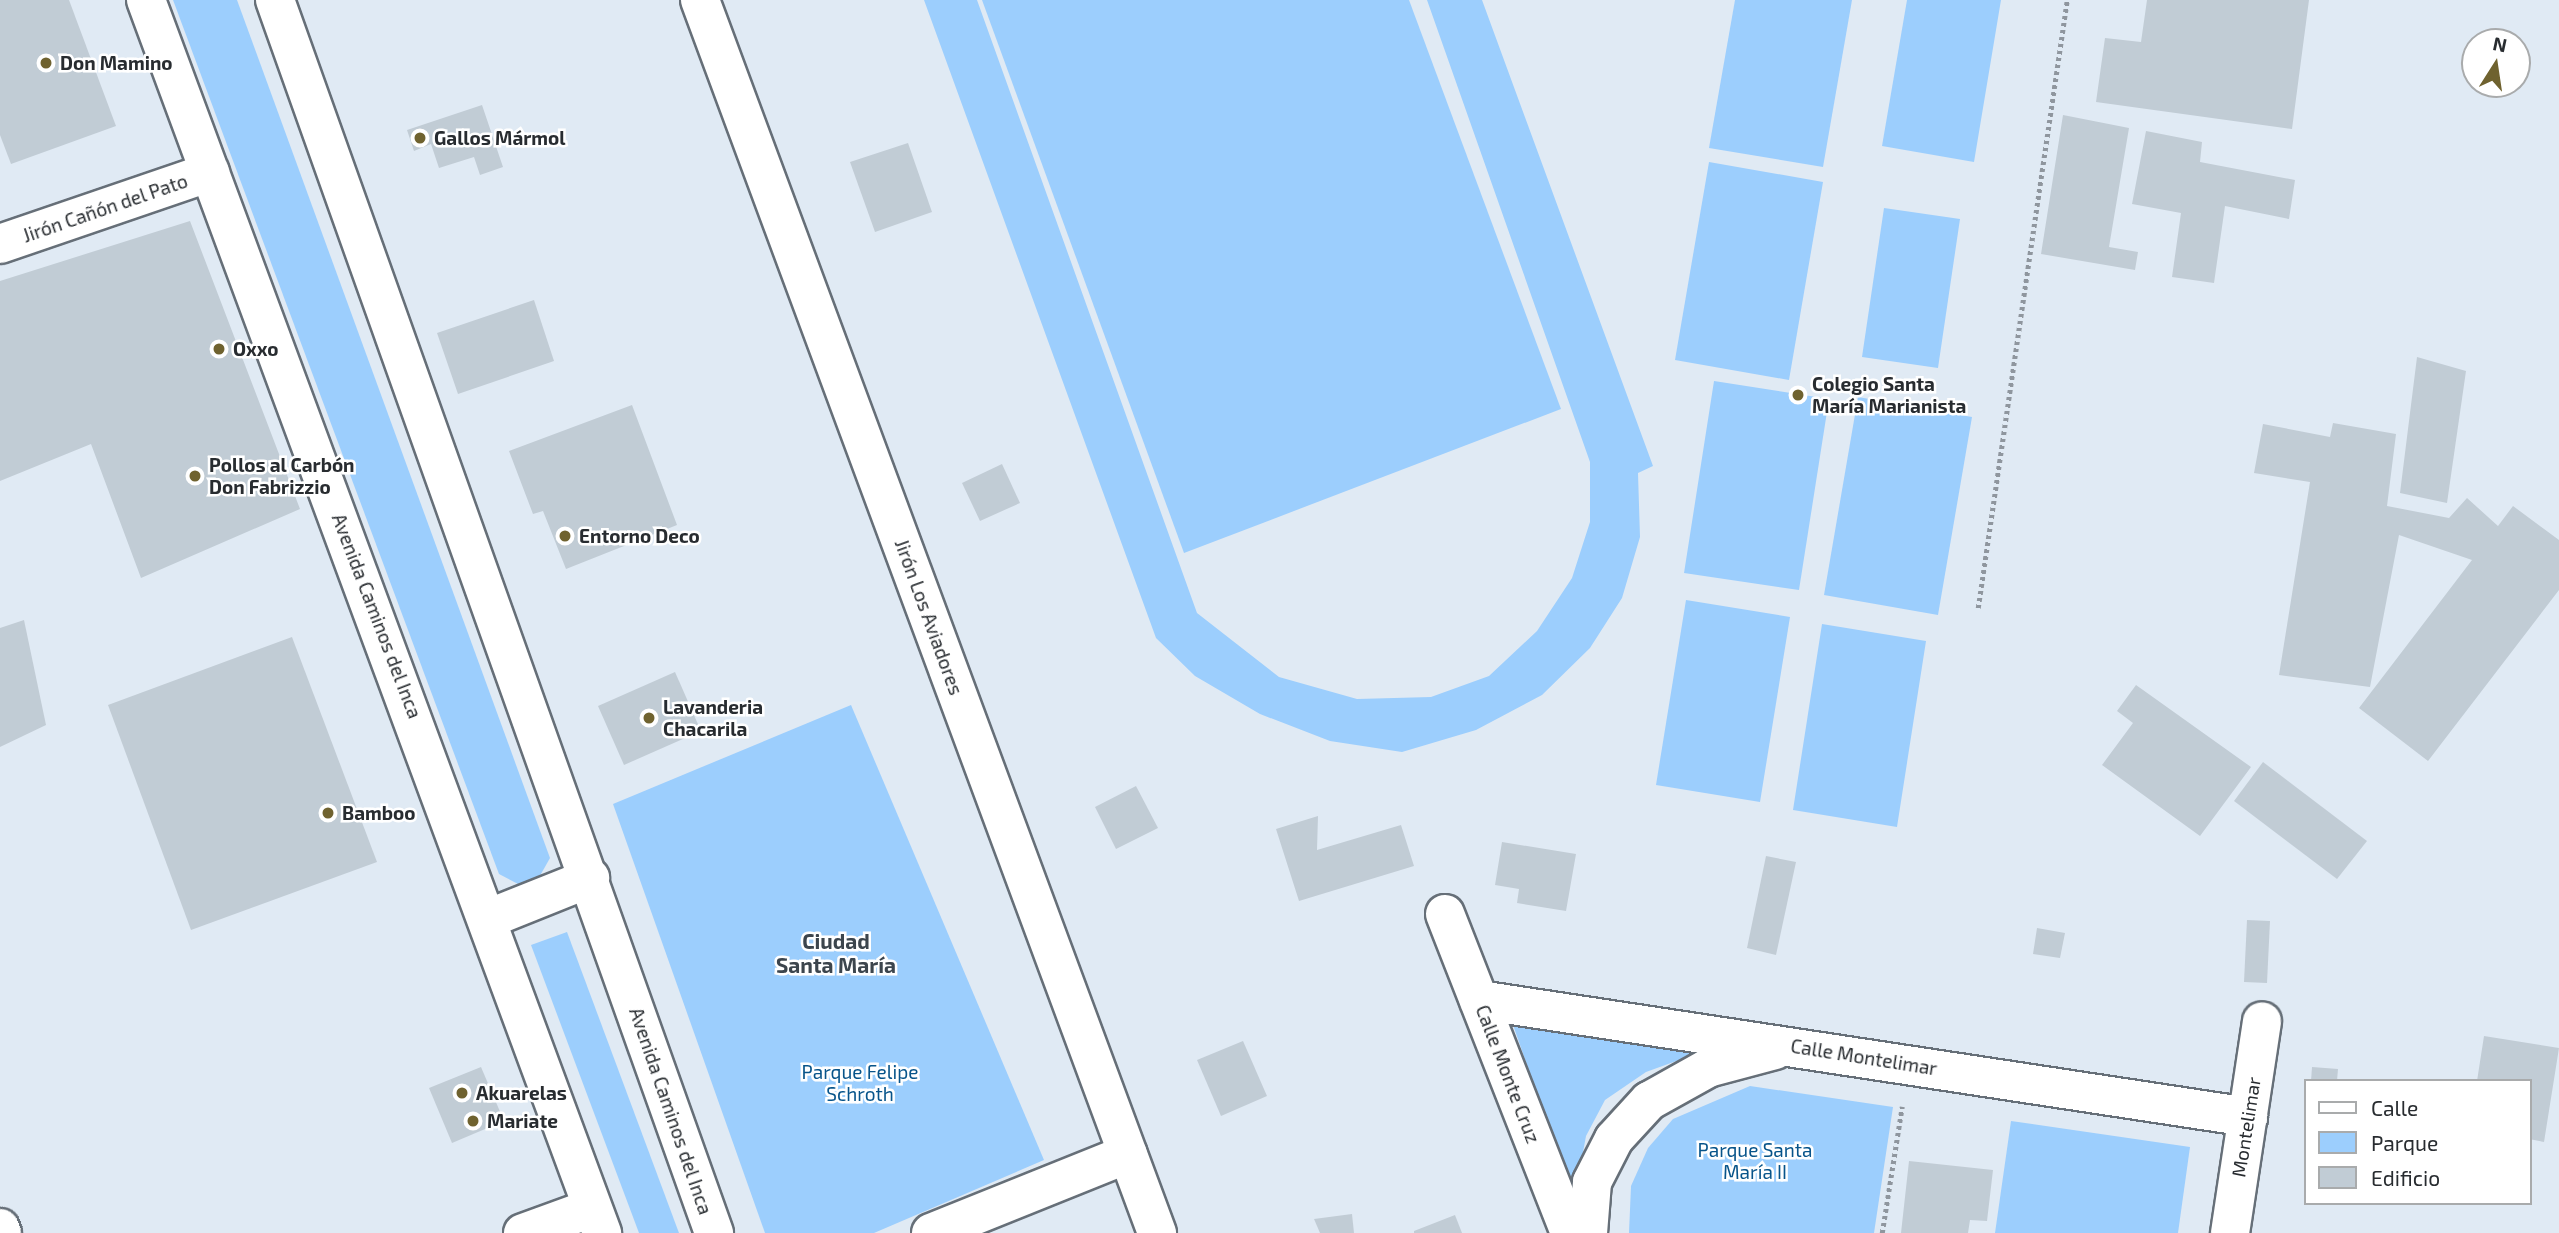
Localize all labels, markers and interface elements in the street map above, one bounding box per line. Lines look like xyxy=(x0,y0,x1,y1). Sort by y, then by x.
north arrow xyxy=(2461,28,2531,98)
text: N xyxy=(2491,31,2509,57)
place label: Don Mamino xyxy=(60,52,173,74)
marker: Don Mamino xyxy=(38,55,54,71)
place label: Gallos Mármol xyxy=(434,127,566,149)
marker: Gallos Mármol xyxy=(412,130,428,146)
street label: Jirón Cañón del Pato xyxy=(19,169,191,247)
place label: Oxxo xyxy=(233,338,279,360)
marker: Oxxo xyxy=(211,341,227,357)
place label: Colegio Santa María Marianista xyxy=(1812,373,1966,417)
marker: Colegio Santa María Marianista xyxy=(1790,387,1806,403)
place label: Pollos al Carbón Don Fabrizzio xyxy=(209,454,355,498)
marker: Pollos al Carbón Don Fabrizzio xyxy=(187,468,203,484)
street label: Avenida Caminos del Inca xyxy=(327,510,427,722)
place label: Entorno Deco xyxy=(579,525,700,547)
marker: Entorno Deco xyxy=(557,528,573,544)
street label: Jirón Los Aviadores xyxy=(890,536,968,698)
place label: Lavanderia Chacarila xyxy=(663,696,763,740)
marker: Lavanderia Chacarila xyxy=(641,710,657,726)
place label: Bamboo xyxy=(342,802,415,824)
marker: Bamboo xyxy=(320,805,336,821)
district label: Ciudad Santa María xyxy=(776,928,896,978)
street label: Calle Monte Cruz xyxy=(1471,1002,1545,1146)
street label: Avenida Caminos del Inca xyxy=(625,1004,717,1218)
street label: Calle Montelimar xyxy=(1789,1034,1939,1080)
park label: Parque Felipe Schroth xyxy=(802,1061,918,1105)
street label: Montelimar xyxy=(2227,1075,2265,1179)
legend xyxy=(2304,1079,2531,1205)
place label: Akuarelas xyxy=(476,1082,567,1104)
marker: Akuarelas xyxy=(454,1085,470,1101)
text: Calle xyxy=(2371,1095,2418,1120)
place label: Mariate xyxy=(487,1110,558,1132)
marker: Mariate xyxy=(465,1113,481,1129)
text: Parque xyxy=(2371,1130,2438,1155)
park label: Parque Santa María II xyxy=(1698,1139,1812,1183)
text: Edificio xyxy=(2371,1165,2440,1190)

